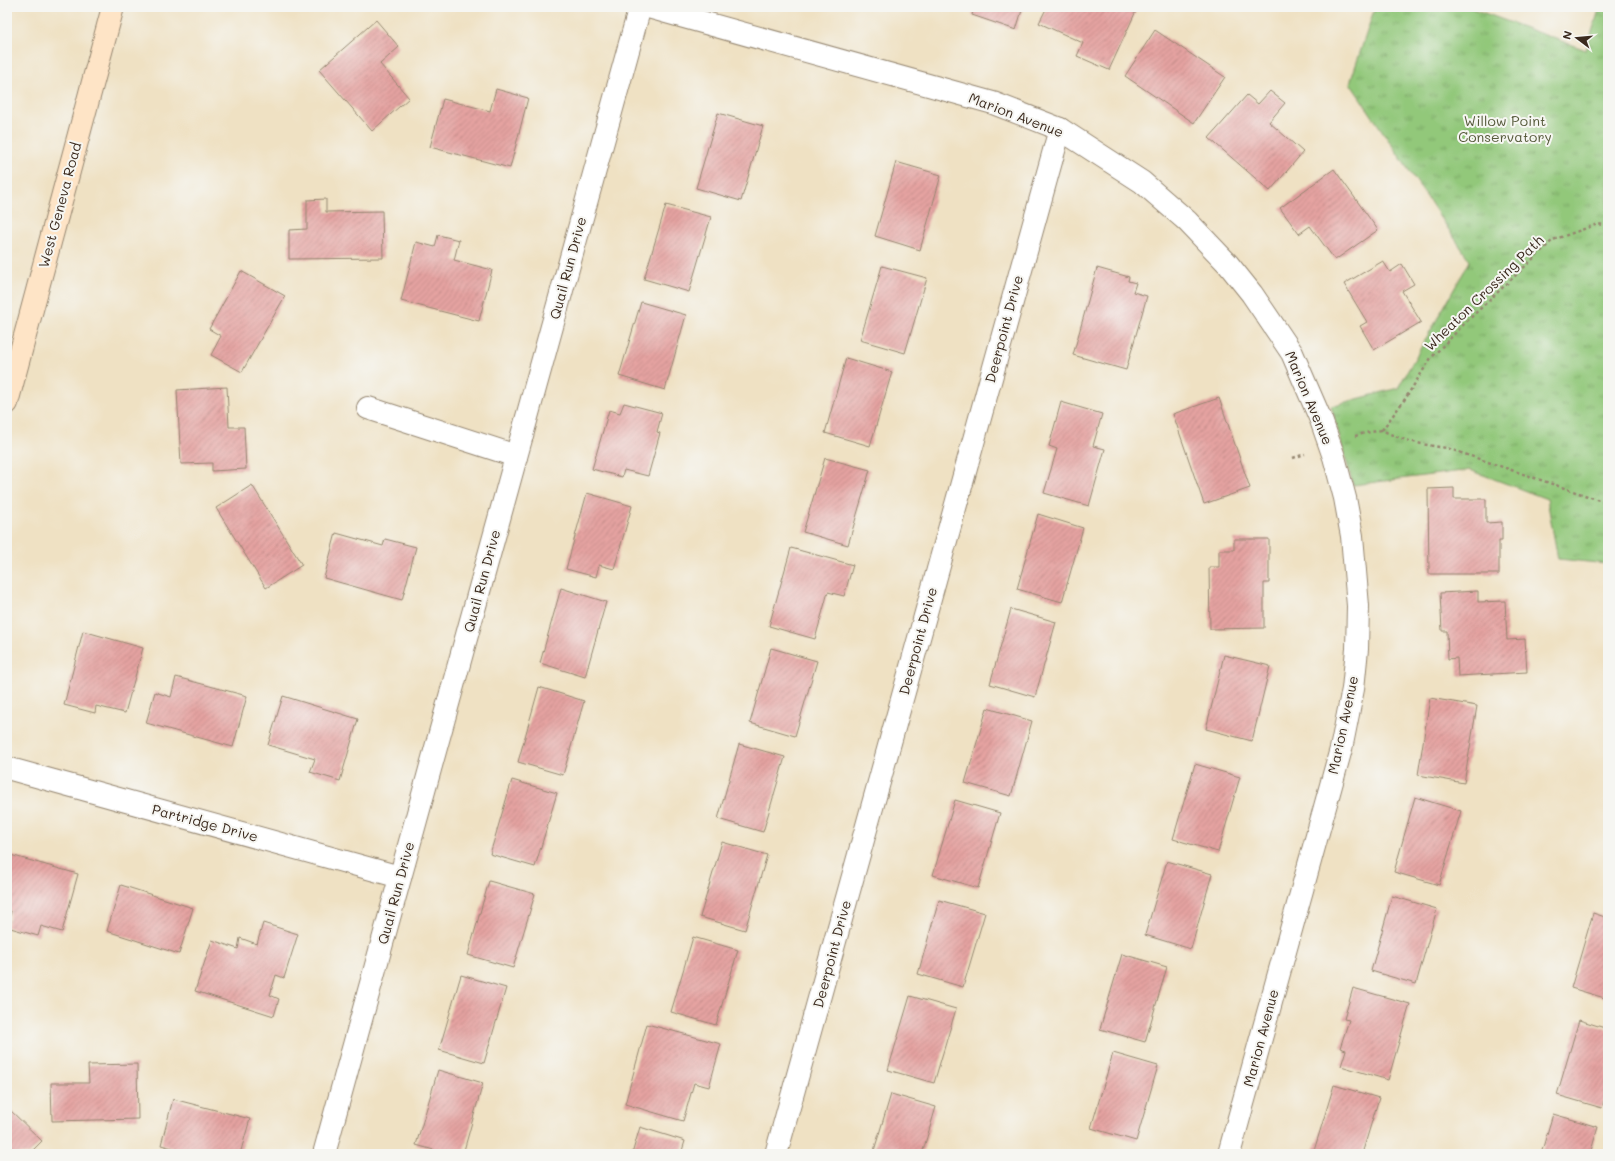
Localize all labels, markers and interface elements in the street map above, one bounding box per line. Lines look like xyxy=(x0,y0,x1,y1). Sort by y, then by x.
north arrow xyxy=(1557,18,1597,58)
text: N xyxy=(1559,29,1575,41)
street label: Marion Avenue xyxy=(966,88,1066,141)
park label: Willow Point Conservatory xyxy=(1458,111,1552,146)
street label: West Geneva Road xyxy=(34,140,85,270)
street label: Quail Run Drive xyxy=(545,214,590,321)
street label: Wheaton Crossing Path xyxy=(1420,230,1548,355)
street label: Deerpoint Drive xyxy=(980,273,1027,385)
street label: Marion Avenue xyxy=(1281,348,1338,448)
street label: Quail Run Drive xyxy=(459,527,504,634)
street label: Deerpoint Drive xyxy=(894,585,941,697)
street label: Marion Avenue xyxy=(1323,674,1362,776)
street label: Partridge Drive xyxy=(150,799,260,846)
street label: Quail Run Drive xyxy=(373,839,418,946)
street label: Deerpoint Drive xyxy=(808,898,855,1010)
street label: Marion Avenue xyxy=(1238,987,1283,1089)

